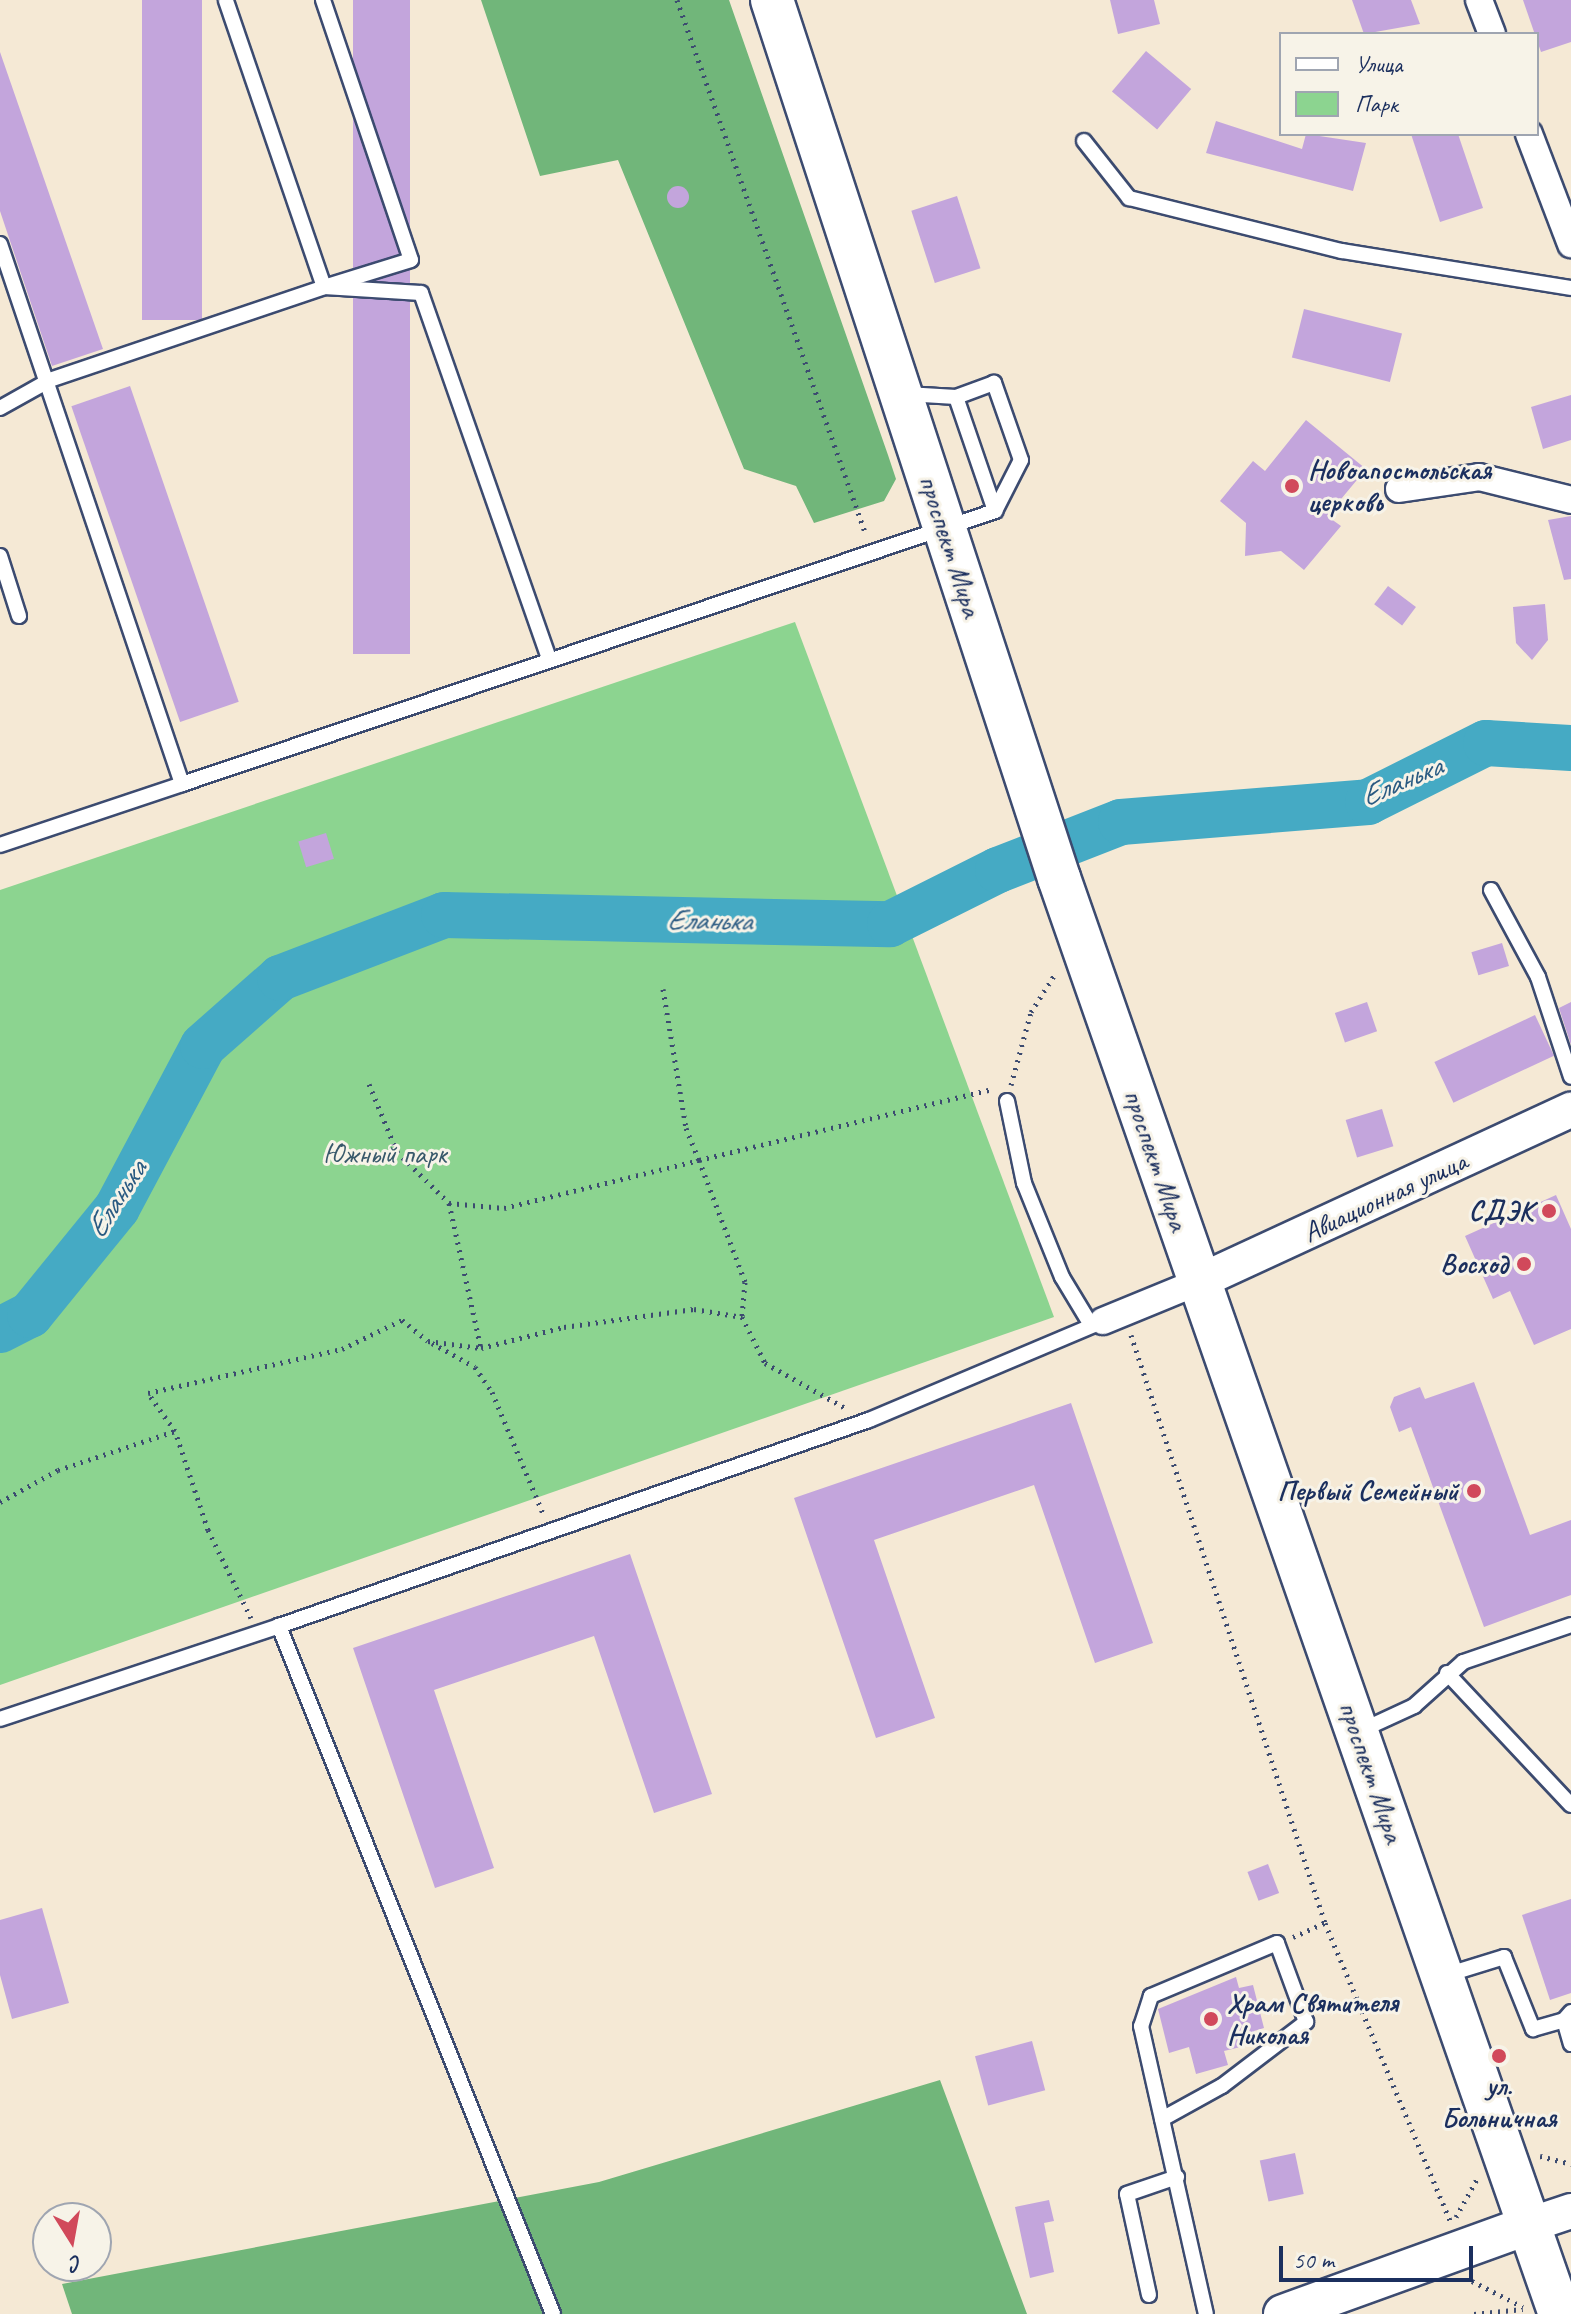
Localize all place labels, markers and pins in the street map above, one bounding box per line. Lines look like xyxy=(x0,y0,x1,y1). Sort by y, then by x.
place label: Новоапостольская церковь xyxy=(1308,453,1491,519)
marker: Новоапостольская церковь xyxy=(1283,477,1301,495)
place label: СДЭК xyxy=(1469,1194,1533,1228)
marker: СДЭК xyxy=(1540,1202,1558,1220)
place label: Восход xyxy=(1440,1247,1508,1281)
marker: Восход xyxy=(1515,1255,1533,1273)
place label: Первый Семейный xyxy=(1278,1474,1458,1508)
marker: Первый Семейный xyxy=(1465,1482,1483,1500)
place label: Храм Святителя Николая xyxy=(1227,1986,1405,2052)
marker: Храм Святителя Николая xyxy=(1202,2010,1220,2028)
marker: ул. Больничная xyxy=(1490,2047,1508,2065)
place label: ул. Больничная xyxy=(1442,2069,1556,2135)

